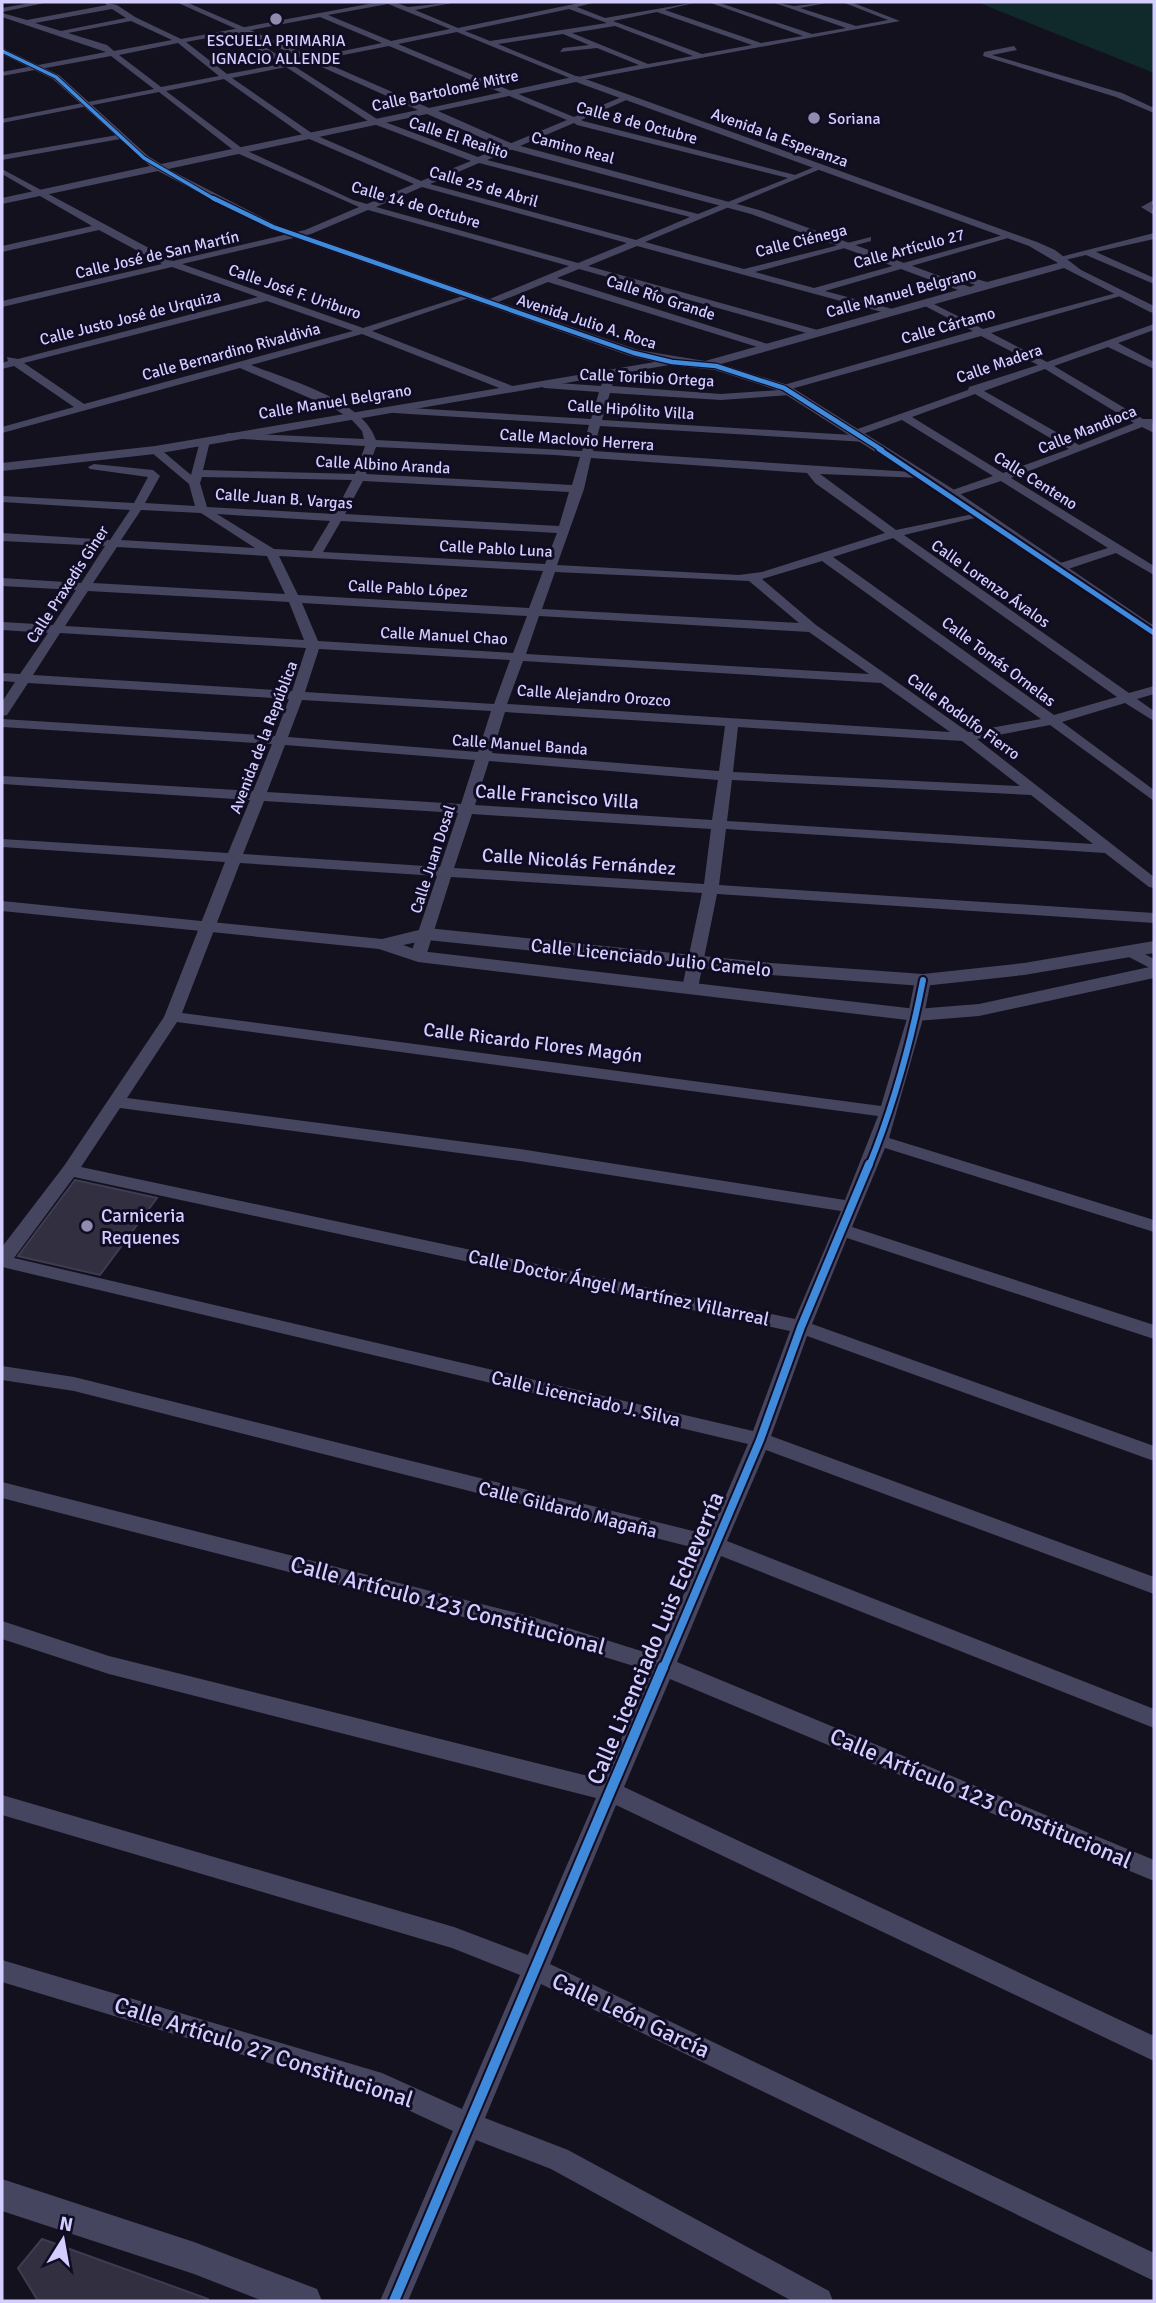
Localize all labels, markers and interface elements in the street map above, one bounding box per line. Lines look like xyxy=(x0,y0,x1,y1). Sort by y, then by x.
marker: ESCUELA PRIMARIA IGNACIO ALLENDE xyxy=(268,11,284,27)
place label: ESCUELA PRIMARIA IGNACIO ALLENDE xyxy=(207,31,346,69)
street label: Calle Bartolomé Mitre xyxy=(370,66,520,116)
street label: Calle 8 de Octubre xyxy=(574,97,700,149)
street label: Avenida la Esperanza xyxy=(708,104,851,172)
place label: Soriana xyxy=(828,109,881,129)
marker: Soriana xyxy=(806,110,822,126)
street label: Calle El Realito xyxy=(406,112,511,163)
street label: Camino Real xyxy=(529,127,617,169)
street label: Calle 25 de Abril xyxy=(427,162,541,212)
street label: Calle 14 de Octubre xyxy=(349,177,483,233)
street label: Calle Ciénega xyxy=(753,220,849,262)
street label: Calle Artículo 27 xyxy=(851,225,967,273)
street label: Calle José de San Martín xyxy=(73,226,241,284)
street label: Calle José F. Uriburo xyxy=(226,260,364,324)
street label: Calle Manuel Belgrano xyxy=(824,263,979,323)
street label: Calle Río Grande xyxy=(604,271,718,325)
street label: Calle Justo José de Urquiza xyxy=(38,286,223,350)
street label: Avenida Julio A. Roca xyxy=(514,290,659,354)
street label: Calle Cártamo xyxy=(899,303,998,349)
street label: Calle Bernardino Rivaldivia xyxy=(140,319,323,385)
street label: Calle Madera xyxy=(954,340,1045,388)
street label: Calle Toribio Ortega xyxy=(579,364,715,392)
street label: Calle Manuel Belgrano xyxy=(257,380,413,424)
street label: Calle Hipólito Villa xyxy=(567,396,695,424)
street label: Calle Mandioca xyxy=(1035,401,1140,459)
street label: Calle Maclovio Herrera xyxy=(499,425,655,455)
street label: Calle Centeno xyxy=(990,447,1081,515)
street label: Calle Albino Aranda xyxy=(315,451,451,479)
street label: Calle Juan B. Vargas xyxy=(214,484,353,514)
street label: Calle Praxedis Giner xyxy=(22,522,113,647)
street label: Calle Lorenzo Ávalos xyxy=(927,535,1054,632)
street label: Calle Pablo Luna xyxy=(439,536,553,562)
street label: Calle Pablo López xyxy=(348,576,468,602)
street label: Calle Tomás Ornelas xyxy=(937,612,1059,711)
street label: Calle Manuel Chao xyxy=(380,623,508,649)
street label: Avenida de la República xyxy=(226,658,302,816)
street label: Calle Rodolfo Fierro xyxy=(903,669,1024,765)
street label: Calle Alejandro Orozco xyxy=(516,681,672,711)
street label: Calle Manuel Banda xyxy=(451,730,588,760)
street label: Calle Francisco Villa xyxy=(474,779,640,815)
street label: Calle Juan Dosal xyxy=(406,802,460,916)
street label: Calle Nicolás Fernández xyxy=(481,843,677,881)
street label: Calle Licenciado Julio Camelo xyxy=(530,933,772,983)
street label: Calle Ricardo Flores Magón xyxy=(422,1018,644,1068)
place label: Carniceria Requenes xyxy=(101,1204,185,1250)
marker: Carniceria Requenes xyxy=(79,1218,95,1234)
street label: Calle Doctor Ángel Martínez Villarreal xyxy=(466,1244,772,1332)
street label: Calle Licenciado J. Silva xyxy=(489,1366,683,1432)
street label: Calle Gildardo Magaña xyxy=(476,1476,660,1544)
street label: Calle Licenciado Luis Echeverría xyxy=(581,1487,730,1789)
street label: Calle Artículo 123 Constitucional xyxy=(287,1549,609,1662)
street label: Calle Artículo 123 Constitucional xyxy=(825,1722,1136,1875)
street label: Calle León García xyxy=(547,1966,714,2065)
street label: Calle Artículo 27 Constitucional xyxy=(111,1990,417,2115)
north arrow xyxy=(28,2205,98,2275)
text: N xyxy=(57,2211,75,2237)

